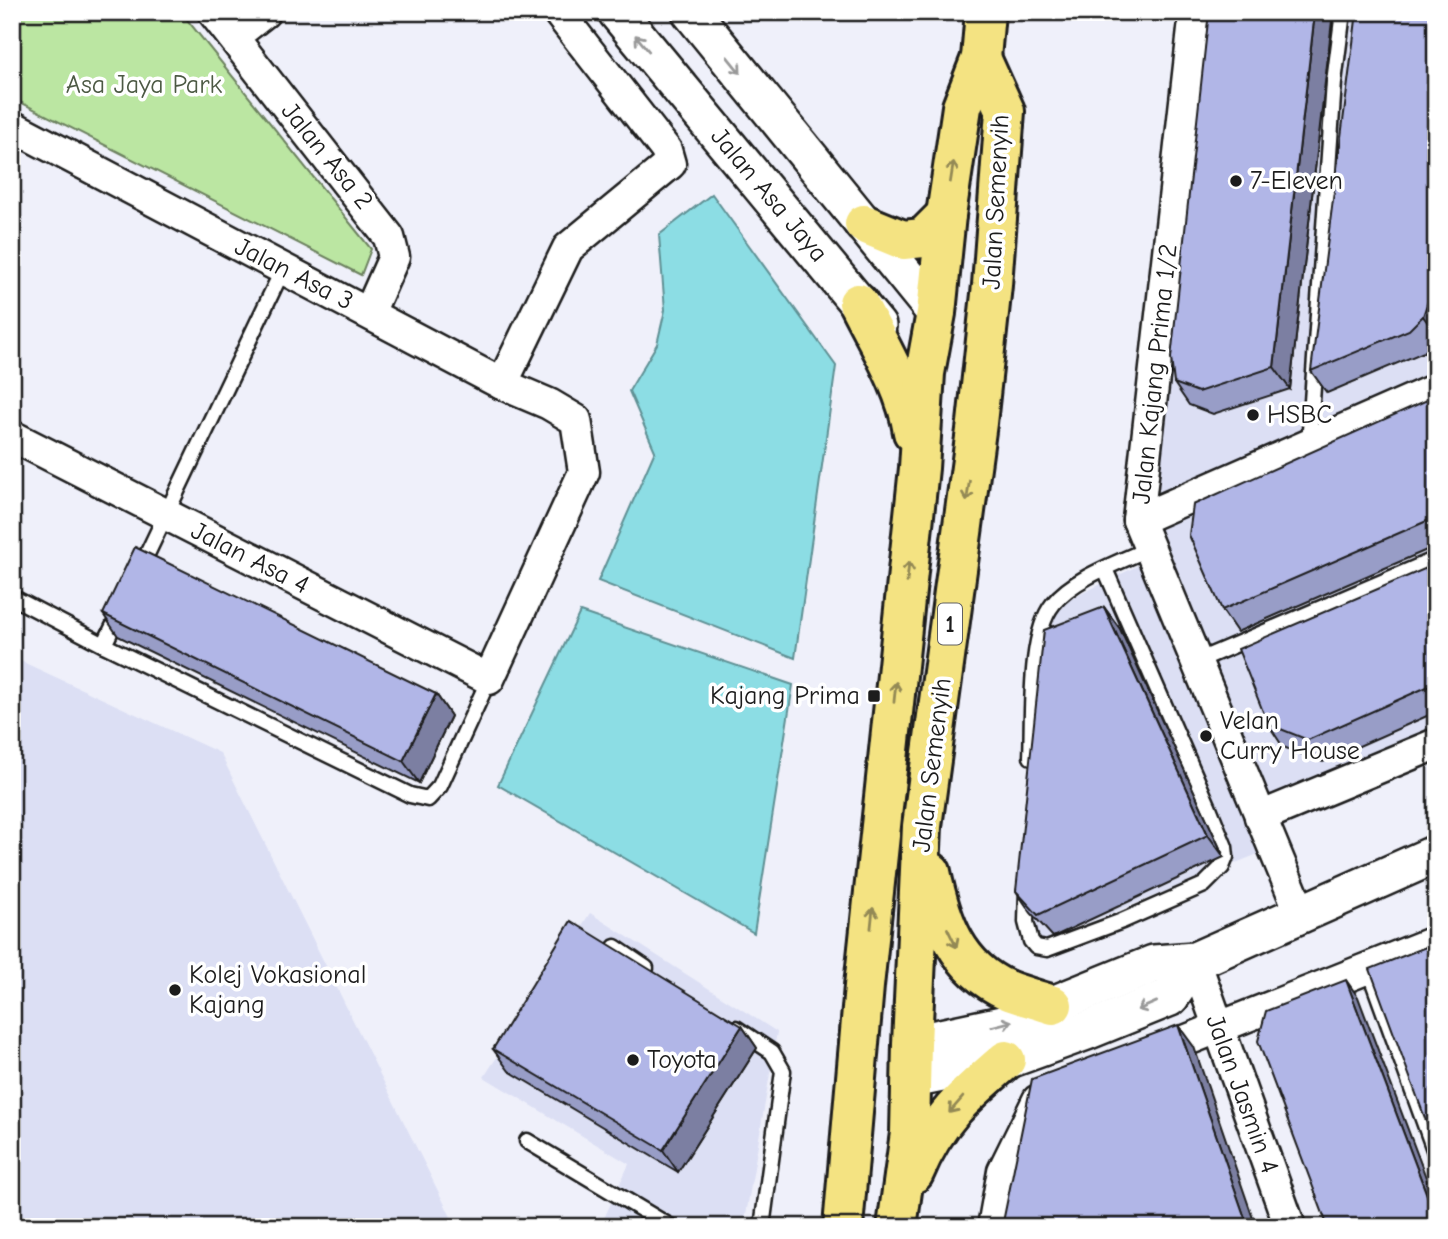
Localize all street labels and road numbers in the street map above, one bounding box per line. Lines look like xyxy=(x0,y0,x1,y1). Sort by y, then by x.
street label: Jalan Asa 2 xyxy=(275,96,379,216)
street label: Jalan Semenyih xyxy=(976,114,1016,290)
street label: Jalan Asa Jaya xyxy=(704,122,834,268)
street label: Jalan Asa 3 xyxy=(230,231,358,317)
street label: Jalan Kajang Prima 1/2 xyxy=(1126,242,1184,506)
street label: Jalan Asa 4 xyxy=(186,516,314,600)
road number: 1 xyxy=(938,604,962,644)
street label: Jalan Semenyih xyxy=(906,676,958,854)
street label: Jalan Jasmin 4 xyxy=(1199,1011,1285,1177)

